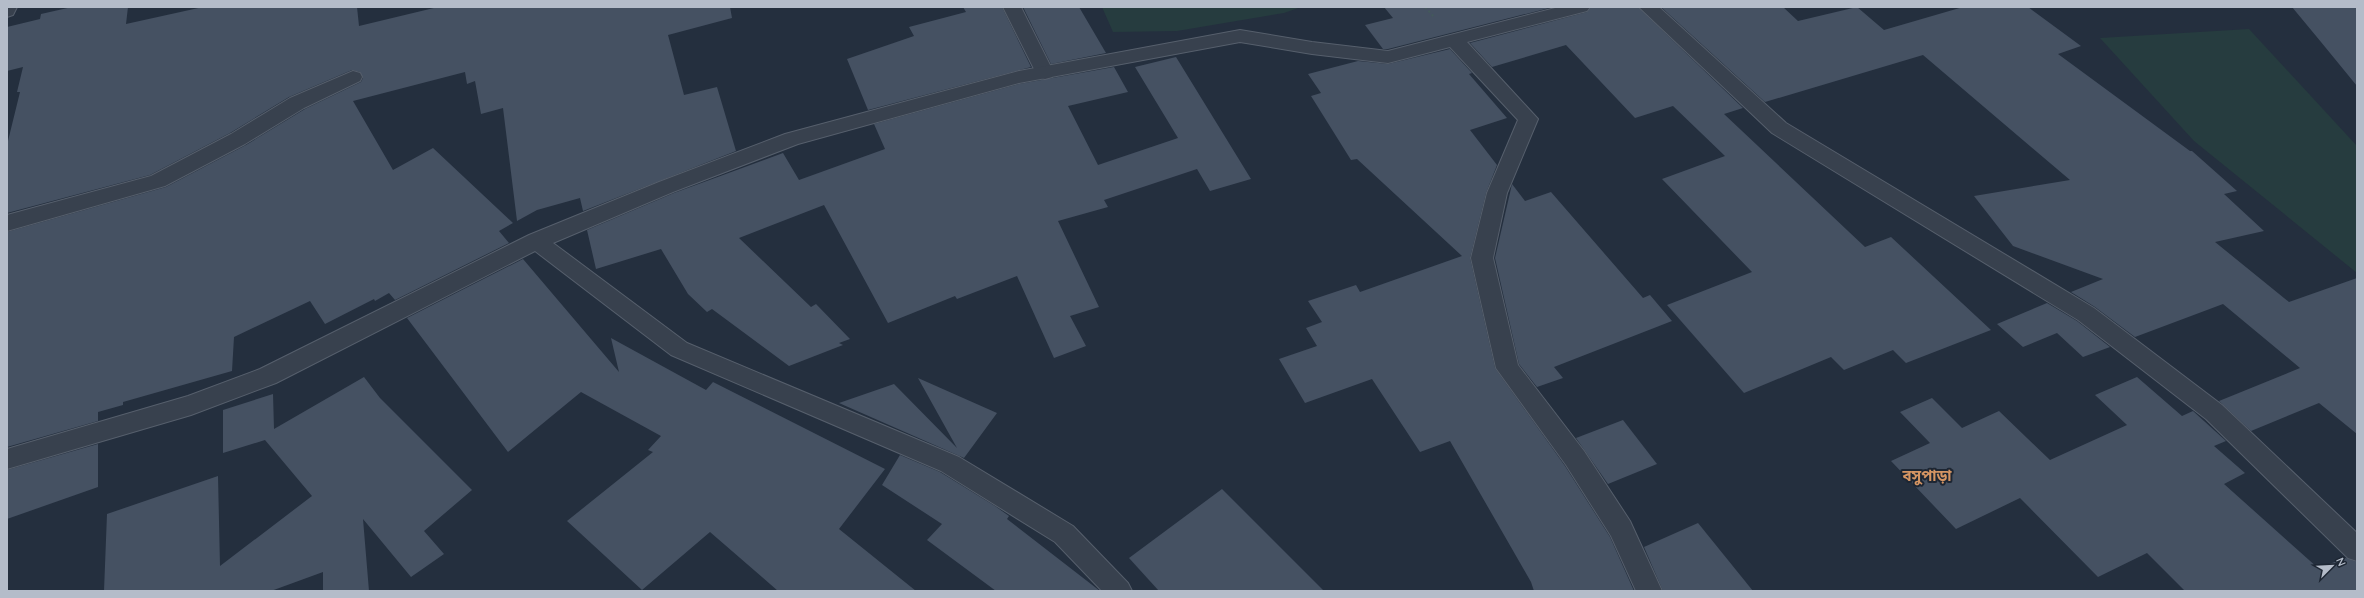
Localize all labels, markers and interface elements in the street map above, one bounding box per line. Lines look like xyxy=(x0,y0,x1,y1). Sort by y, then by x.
district label: বসুপাড়া xyxy=(1901,466,1952,486)
north arrow xyxy=(2312,546,2352,586)
text: N xyxy=(2333,555,2349,568)

